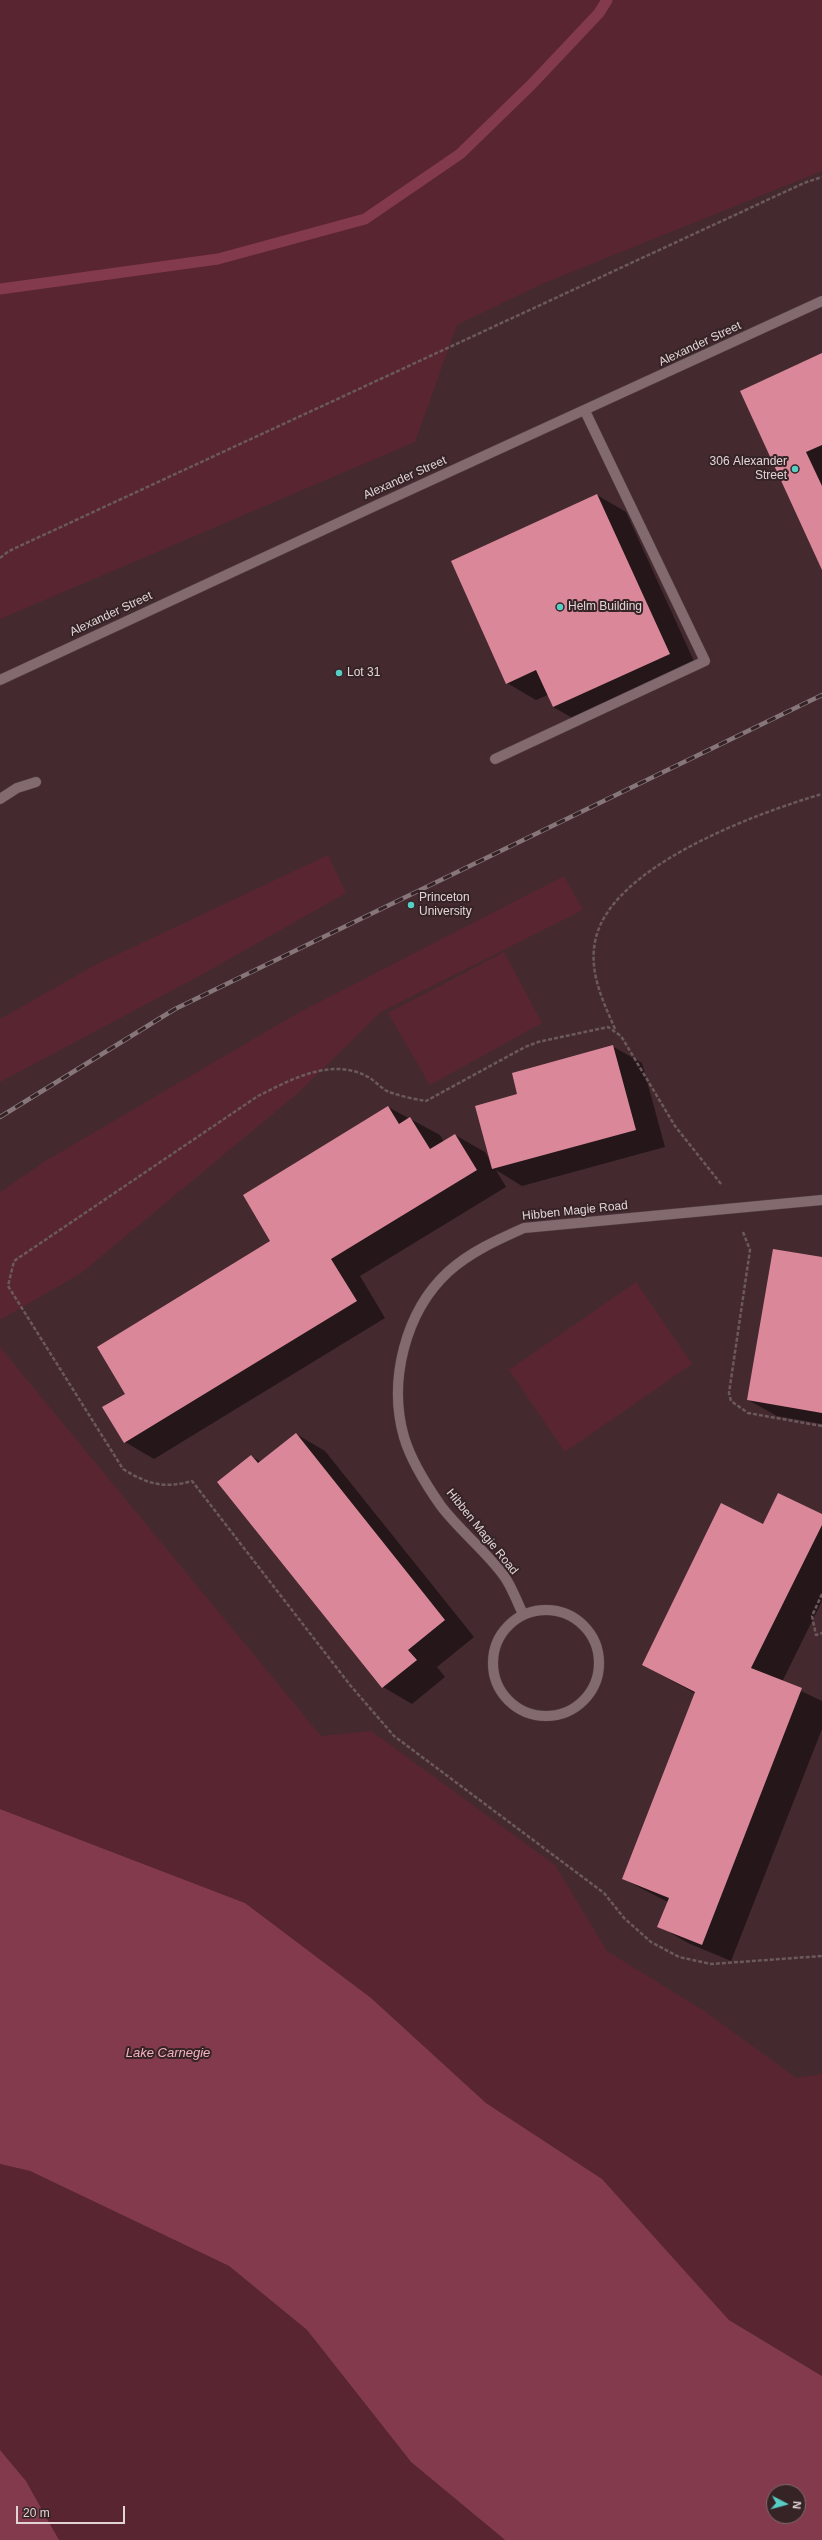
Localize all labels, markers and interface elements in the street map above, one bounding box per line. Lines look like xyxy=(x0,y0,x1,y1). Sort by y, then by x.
street label: Alexander Street xyxy=(656,319,744,369)
street label: Alexander Street xyxy=(361,453,449,503)
place label: 306 Alexander Street xyxy=(710,455,787,483)
marker: 306 Alexander Street xyxy=(790,464,800,474)
street label: Alexander Street xyxy=(67,589,155,639)
place label: Helm Building xyxy=(568,600,642,614)
marker: Helm Building xyxy=(555,602,565,612)
place label: Lot 31 xyxy=(347,666,380,680)
marker: Lot 31 xyxy=(334,668,344,678)
place label: Princeton University xyxy=(419,891,472,919)
marker: Princeton University xyxy=(406,900,416,910)
street label: Hibben Magie Road xyxy=(522,1198,628,1224)
street label: Hibben Magie Road xyxy=(443,1486,521,1578)
water label: Lake Carnegie xyxy=(126,2045,210,2061)
north arrow xyxy=(766,2484,806,2524)
scale bar xyxy=(18,2498,127,2524)
text: N xyxy=(791,2501,803,2510)
text: 20 m xyxy=(23,2506,50,2520)

